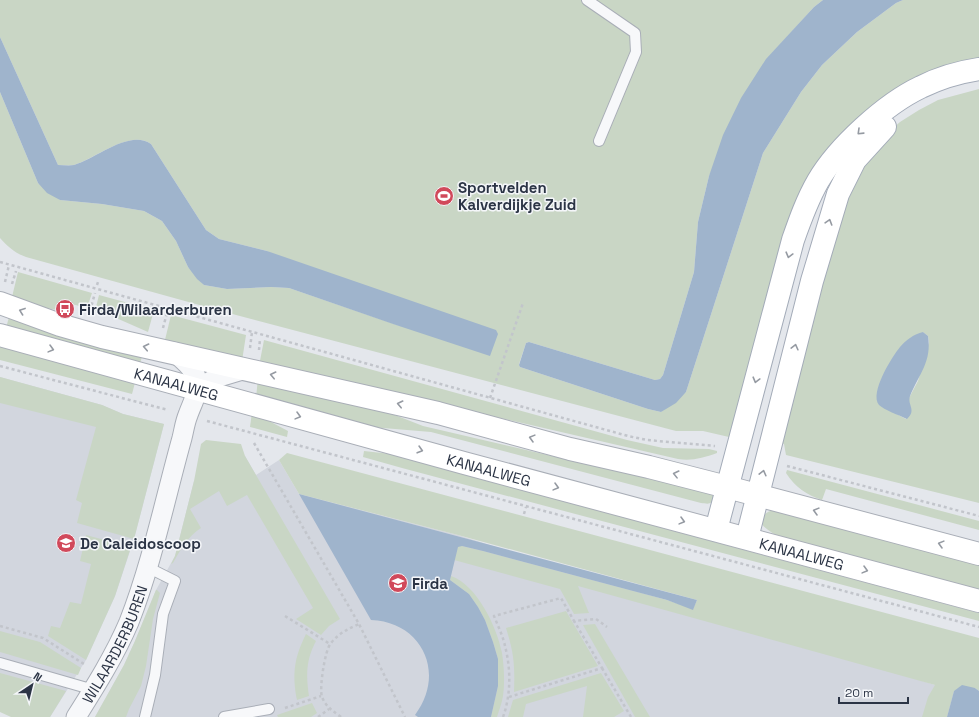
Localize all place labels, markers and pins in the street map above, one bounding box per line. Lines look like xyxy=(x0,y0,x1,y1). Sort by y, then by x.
place label: Sportvelden Kalverdijkje Zuid xyxy=(458,178,576,214)
sports icon: Sportvelden Kalverdijkje Zuid xyxy=(433,185,455,207)
bus stop icon: Firda/Wilaarderburen xyxy=(54,298,76,320)
place label: Firda/Wilaarderburen xyxy=(79,300,232,319)
school or university icon: De Caleidoscoop xyxy=(55,532,77,554)
place label: De Caleidoscoop xyxy=(80,534,201,553)
school or university icon: Firda xyxy=(387,572,409,594)
place label: Firda xyxy=(412,574,448,593)

